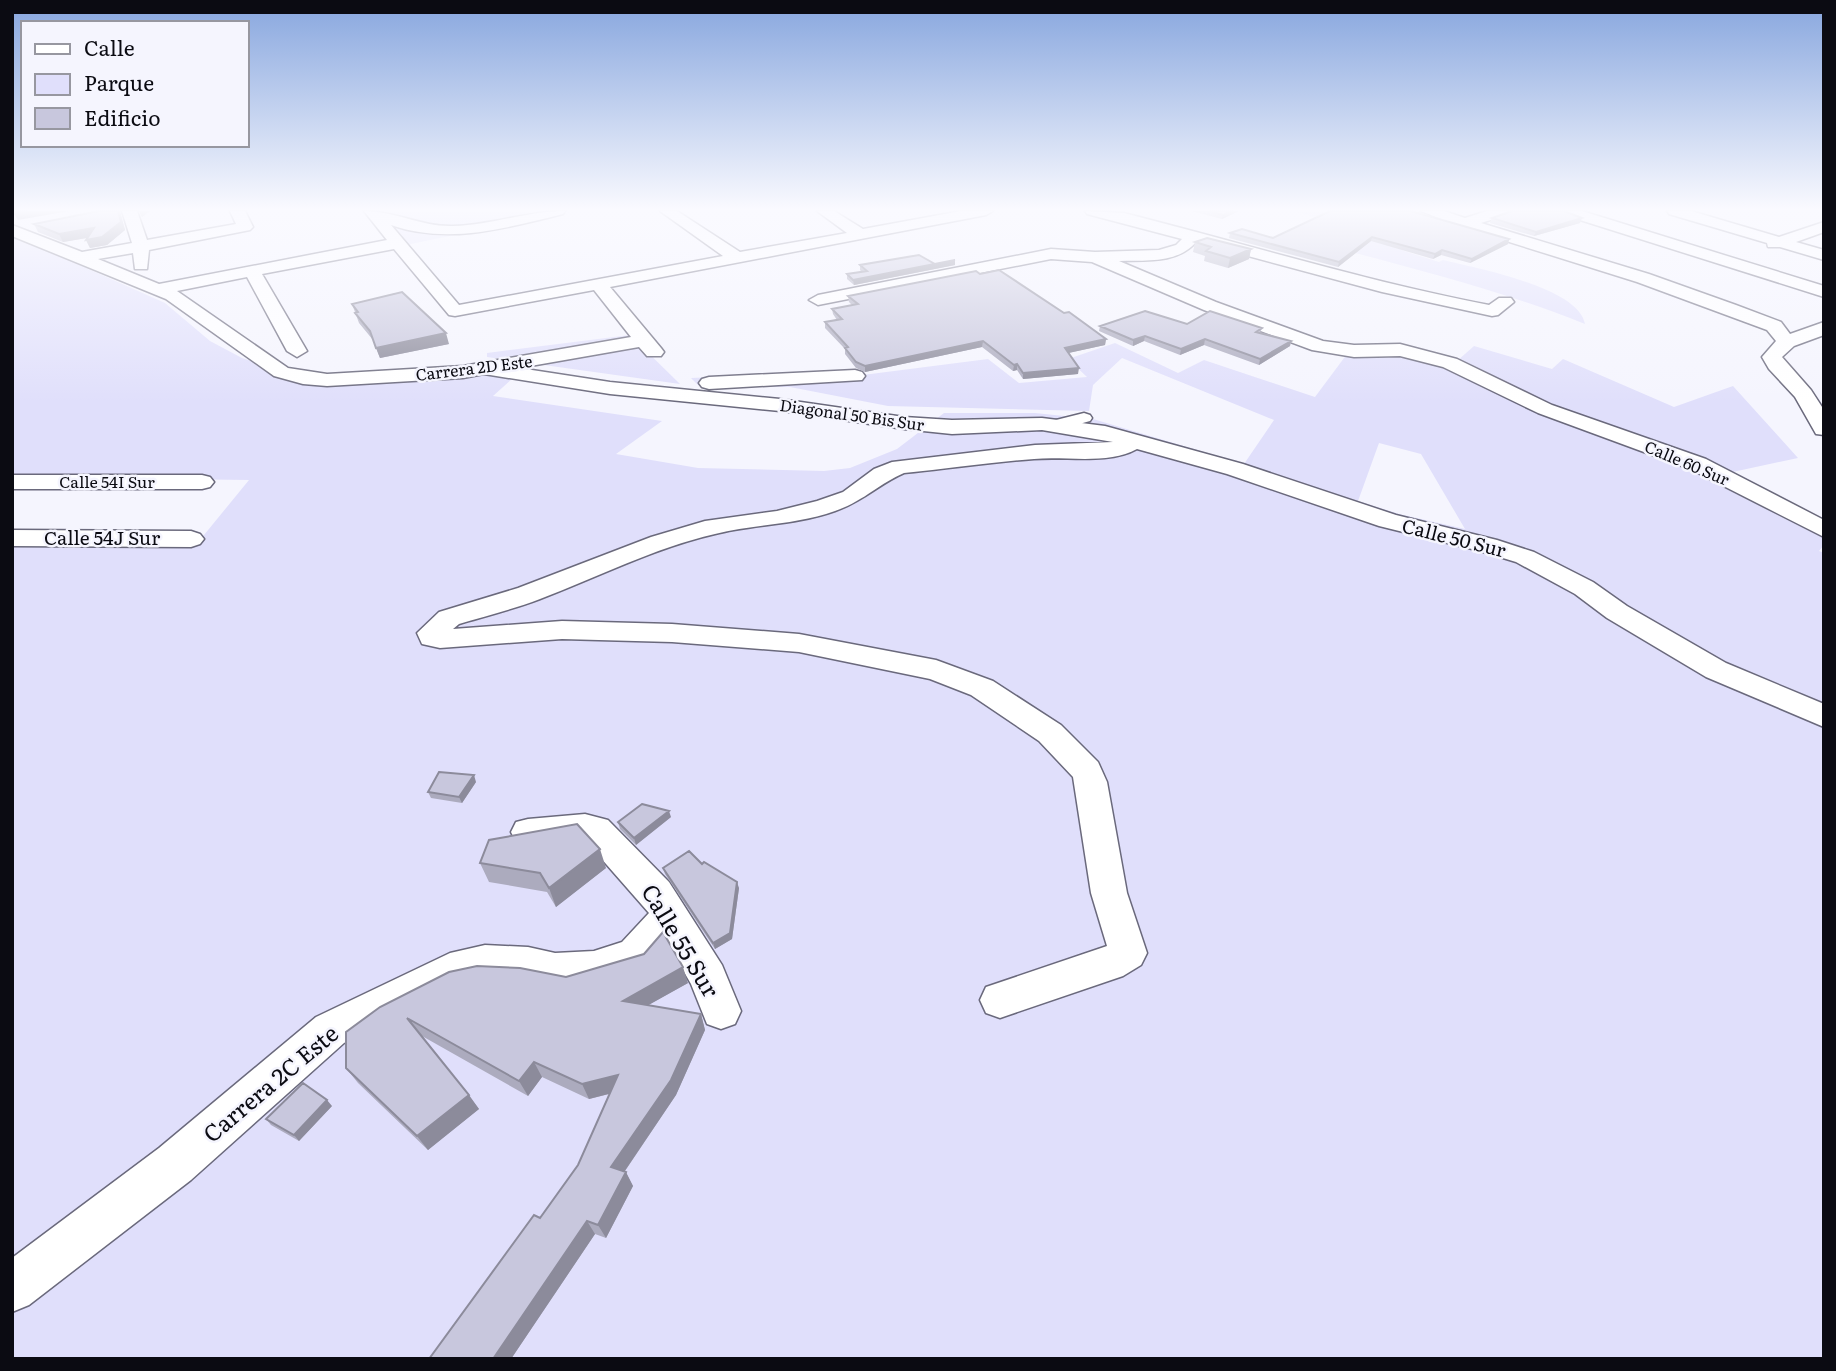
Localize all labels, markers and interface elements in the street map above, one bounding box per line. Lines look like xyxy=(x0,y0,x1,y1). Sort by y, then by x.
legend xyxy=(21,21,248,147)
text: Calle xyxy=(84,31,135,62)
text: Parque xyxy=(84,66,154,97)
text: Edificio xyxy=(84,101,160,132)
street label: Carrera 2D Este xyxy=(414,348,534,386)
street label: Diagonal 50 Bis Sur xyxy=(778,392,926,436)
street label: Calle 60 Sur xyxy=(1641,433,1734,491)
street label: Calle 54I Sur xyxy=(59,469,155,493)
street label: Calle 50 Sur xyxy=(1399,511,1509,563)
street label: Calle 54J Sur xyxy=(44,523,160,551)
street label: Calle 55 Sur xyxy=(634,877,729,1003)
street label: Carrera 2C Este xyxy=(195,1016,345,1149)

